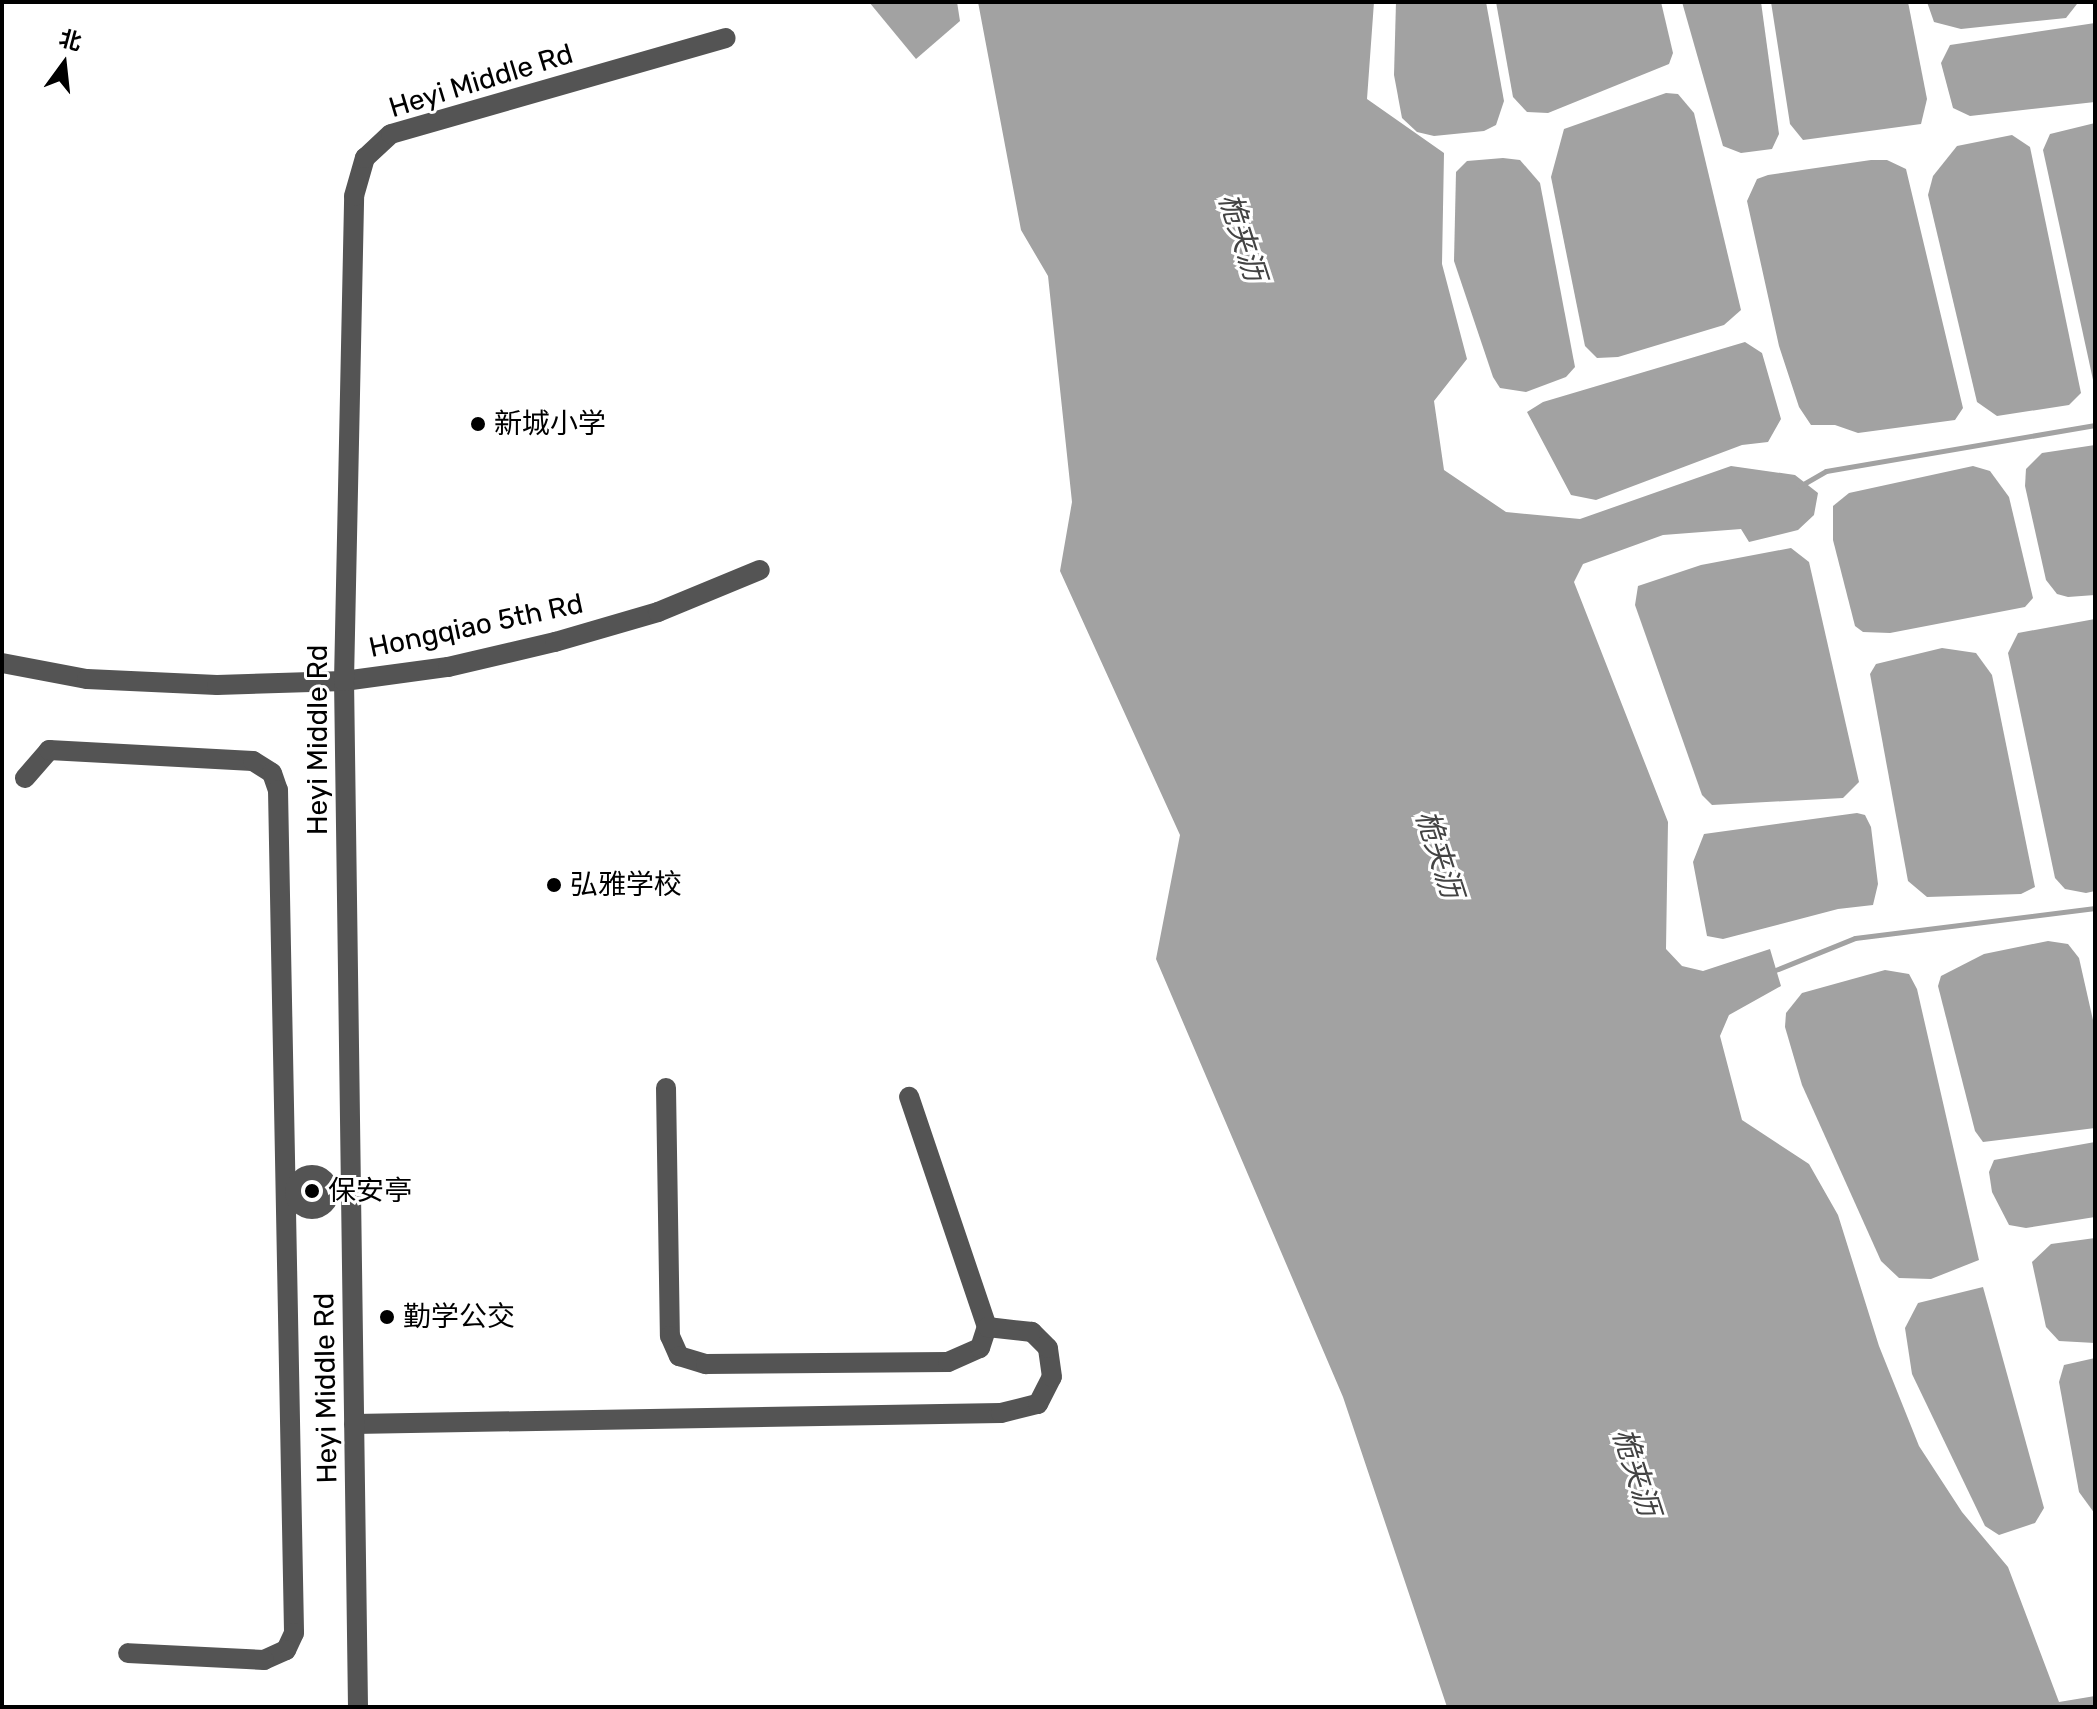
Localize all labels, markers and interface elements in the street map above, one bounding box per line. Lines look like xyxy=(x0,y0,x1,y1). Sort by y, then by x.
north arrow xyxy=(24,24,104,104)
text: 北 xyxy=(56,24,84,56)
street label: Heyi Middle Rd xyxy=(385,37,577,125)
water label: 桅夹沥 xyxy=(1211,189,1273,285)
place label: 新城小学 xyxy=(494,407,606,441)
marker: 新城小学 xyxy=(469,415,487,433)
street label: Hongqiao 5th Rd xyxy=(366,587,586,665)
street label: Heyi Middle Rd xyxy=(301,645,335,835)
water label: 桅夹沥 xyxy=(1408,806,1470,902)
place label: 弘雅学校 xyxy=(570,868,682,902)
marker: 弘雅学校 xyxy=(545,876,563,894)
place label: 保安亭 xyxy=(328,1174,412,1208)
marker: 保安亭 xyxy=(303,1182,321,1200)
street label: Heyi Middle Rd xyxy=(308,1292,344,1484)
place label: 勤学公交 xyxy=(403,1300,515,1334)
marker: 勤学公交 xyxy=(378,1308,396,1326)
water label: 桅夹沥 xyxy=(1605,1424,1667,1520)

